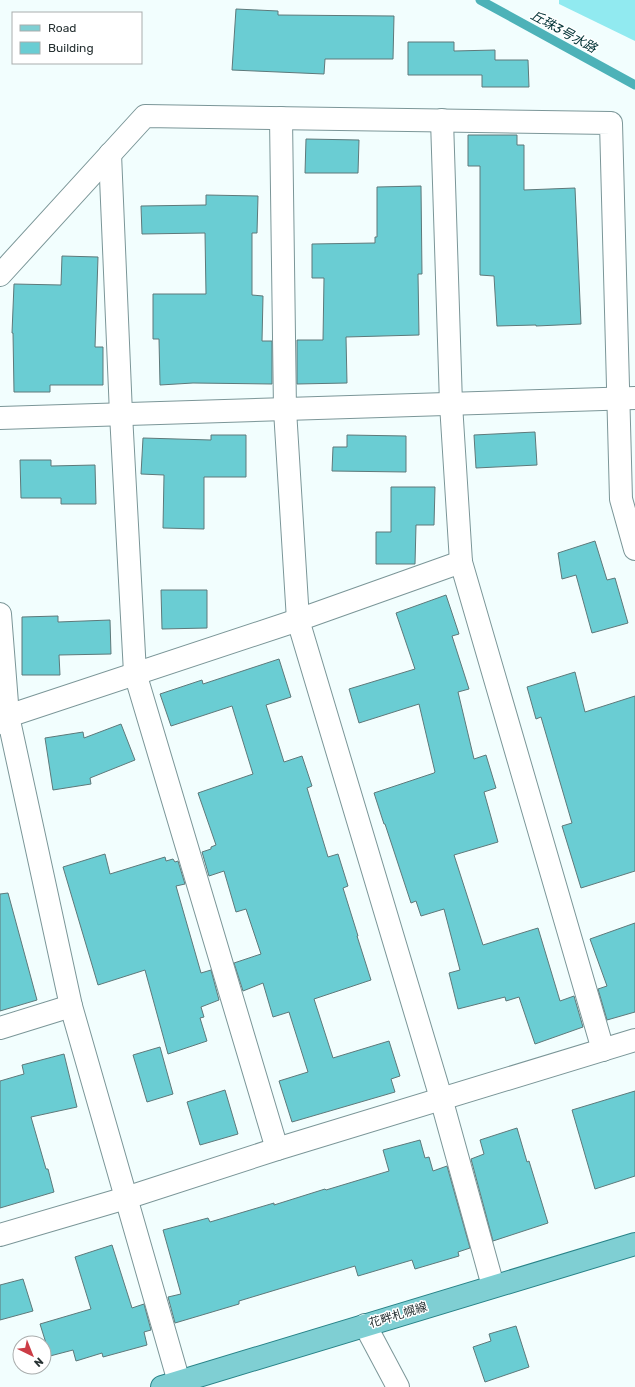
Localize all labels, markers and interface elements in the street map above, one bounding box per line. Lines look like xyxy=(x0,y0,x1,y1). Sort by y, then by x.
water label: 丘珠3号水路 xyxy=(528,7,600,56)
legend xyxy=(12,12,142,64)
text: Road xyxy=(48,21,76,35)
text: Building xyxy=(48,41,94,55)
street label: 花畔札幌線 xyxy=(367,1300,429,1330)
north arrow xyxy=(12,1335,52,1375)
text: N xyxy=(31,1354,46,1369)

